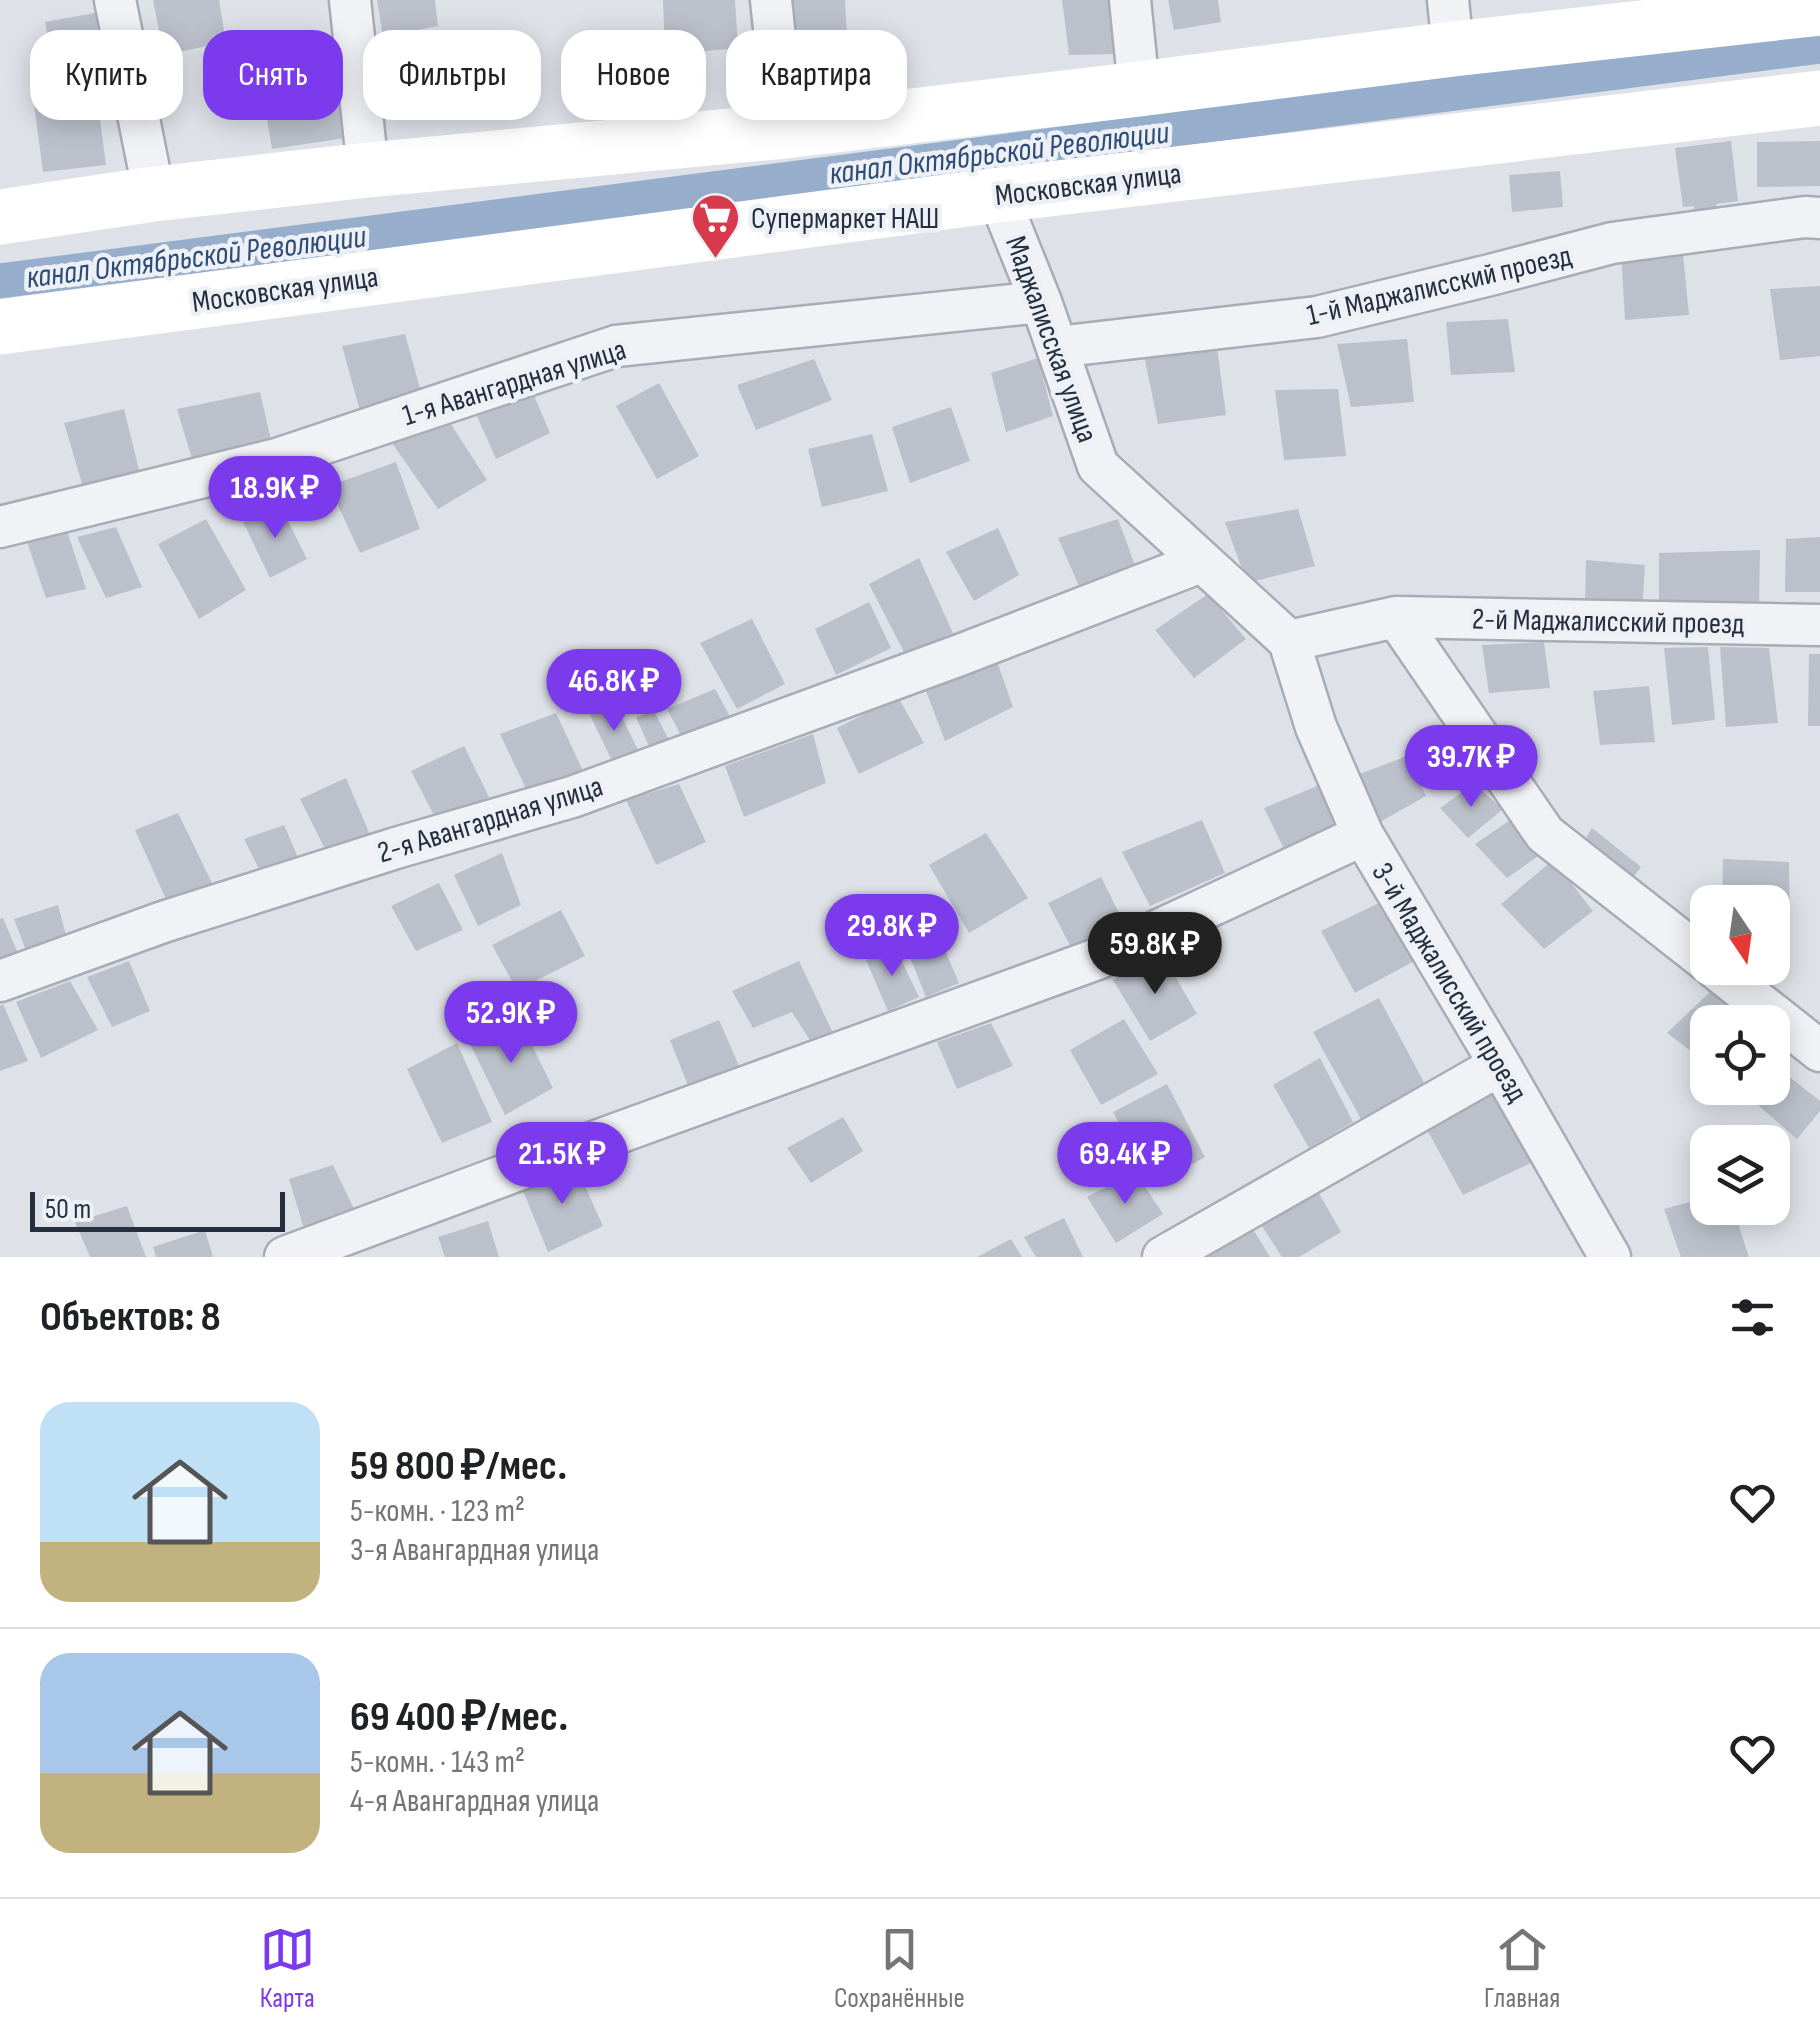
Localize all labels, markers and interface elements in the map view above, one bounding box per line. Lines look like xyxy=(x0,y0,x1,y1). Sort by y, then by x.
chip: Купить xyxy=(30,30,183,120)
chip: Снять xyxy=(203,30,343,120)
chip: Фильтры xyxy=(363,30,541,120)
chip: Новое xyxy=(561,30,706,120)
chip: Квартира xyxy=(726,30,907,120)
water label: канал Октябрьской Революции xyxy=(827,113,1171,194)
street label: Московская улица xyxy=(993,156,1183,214)
supermarket icon: Супермаркет НАШ xyxy=(690,192,742,260)
place label: Супермаркет НАШ xyxy=(751,201,939,237)
water label: канал Октябрьской Революции xyxy=(24,217,368,298)
street label: Маджалисская улица xyxy=(997,231,1105,447)
street label: 1-й Маджалисский проезд xyxy=(1303,238,1576,334)
street label: Московская улица xyxy=(190,259,380,321)
street label: 1-я Авангардная улица xyxy=(398,332,630,434)
pin: 18.9K ₽ xyxy=(183,456,367,541)
text: 18.9K ₽ xyxy=(231,469,319,508)
street label: 2-й Маджалисский проезд xyxy=(1472,602,1745,642)
pin: 46.8K ₽ xyxy=(522,649,706,734)
text: 46.8K ₽ xyxy=(568,662,660,701)
pin: 39.7K ₽ xyxy=(1379,725,1563,810)
text: 39.7K ₽ xyxy=(1427,738,1515,777)
street label: 2-я Авангардная улица xyxy=(373,769,607,871)
street label: 3-й Маджалисский проезд xyxy=(1364,856,1535,1109)
north arrow xyxy=(1690,885,1790,985)
map controls xyxy=(1690,885,1790,1225)
pin: 29.8K ₽ xyxy=(800,894,984,979)
text: 29.8K ₽ xyxy=(847,907,937,946)
pin: 59.8K ₽ xyxy=(1063,912,1247,997)
text: 59.8K ₽ xyxy=(1110,925,1200,964)
pin: 52.9K ₽ xyxy=(419,981,603,1066)
text: 52.9K ₽ xyxy=(466,994,556,1033)
button: locate xyxy=(1690,1005,1790,1105)
pin: 21.5K ₽ xyxy=(470,1122,654,1207)
pin: 69.4K ₽ xyxy=(1033,1122,1217,1207)
button: layers xyxy=(1690,1125,1790,1225)
text: 21.5K ₽ xyxy=(518,1135,606,1174)
text: 69.4K ₽ xyxy=(1079,1135,1171,1174)
scale bar xyxy=(30,1187,285,1232)
text: 50 m xyxy=(45,1193,91,1226)
icon: filters xyxy=(1725,1290,1780,1345)
text: Объектов: 8 xyxy=(40,1292,221,1343)
text: 59 800 ₽/мес. xyxy=(350,1441,567,1492)
icon: home xyxy=(120,1442,240,1562)
icon: heart xyxy=(1725,1475,1780,1530)
text: 5-комн. · 123 m² xyxy=(350,1492,525,1531)
text: 3-я Авангардная улица xyxy=(350,1531,599,1570)
text: 69 400 ₽/мес. xyxy=(350,1692,568,1743)
icon: home xyxy=(120,1693,240,1813)
icon: heart xyxy=(1725,1726,1780,1781)
text: 5-комн. · 143 m² xyxy=(350,1743,525,1782)
text: 4-я Авангардная улица xyxy=(350,1782,599,1821)
tab: Карта xyxy=(260,1922,315,2015)
tab: Сохранённые xyxy=(834,1922,965,2015)
tab: Главная xyxy=(1484,1922,1560,2015)

